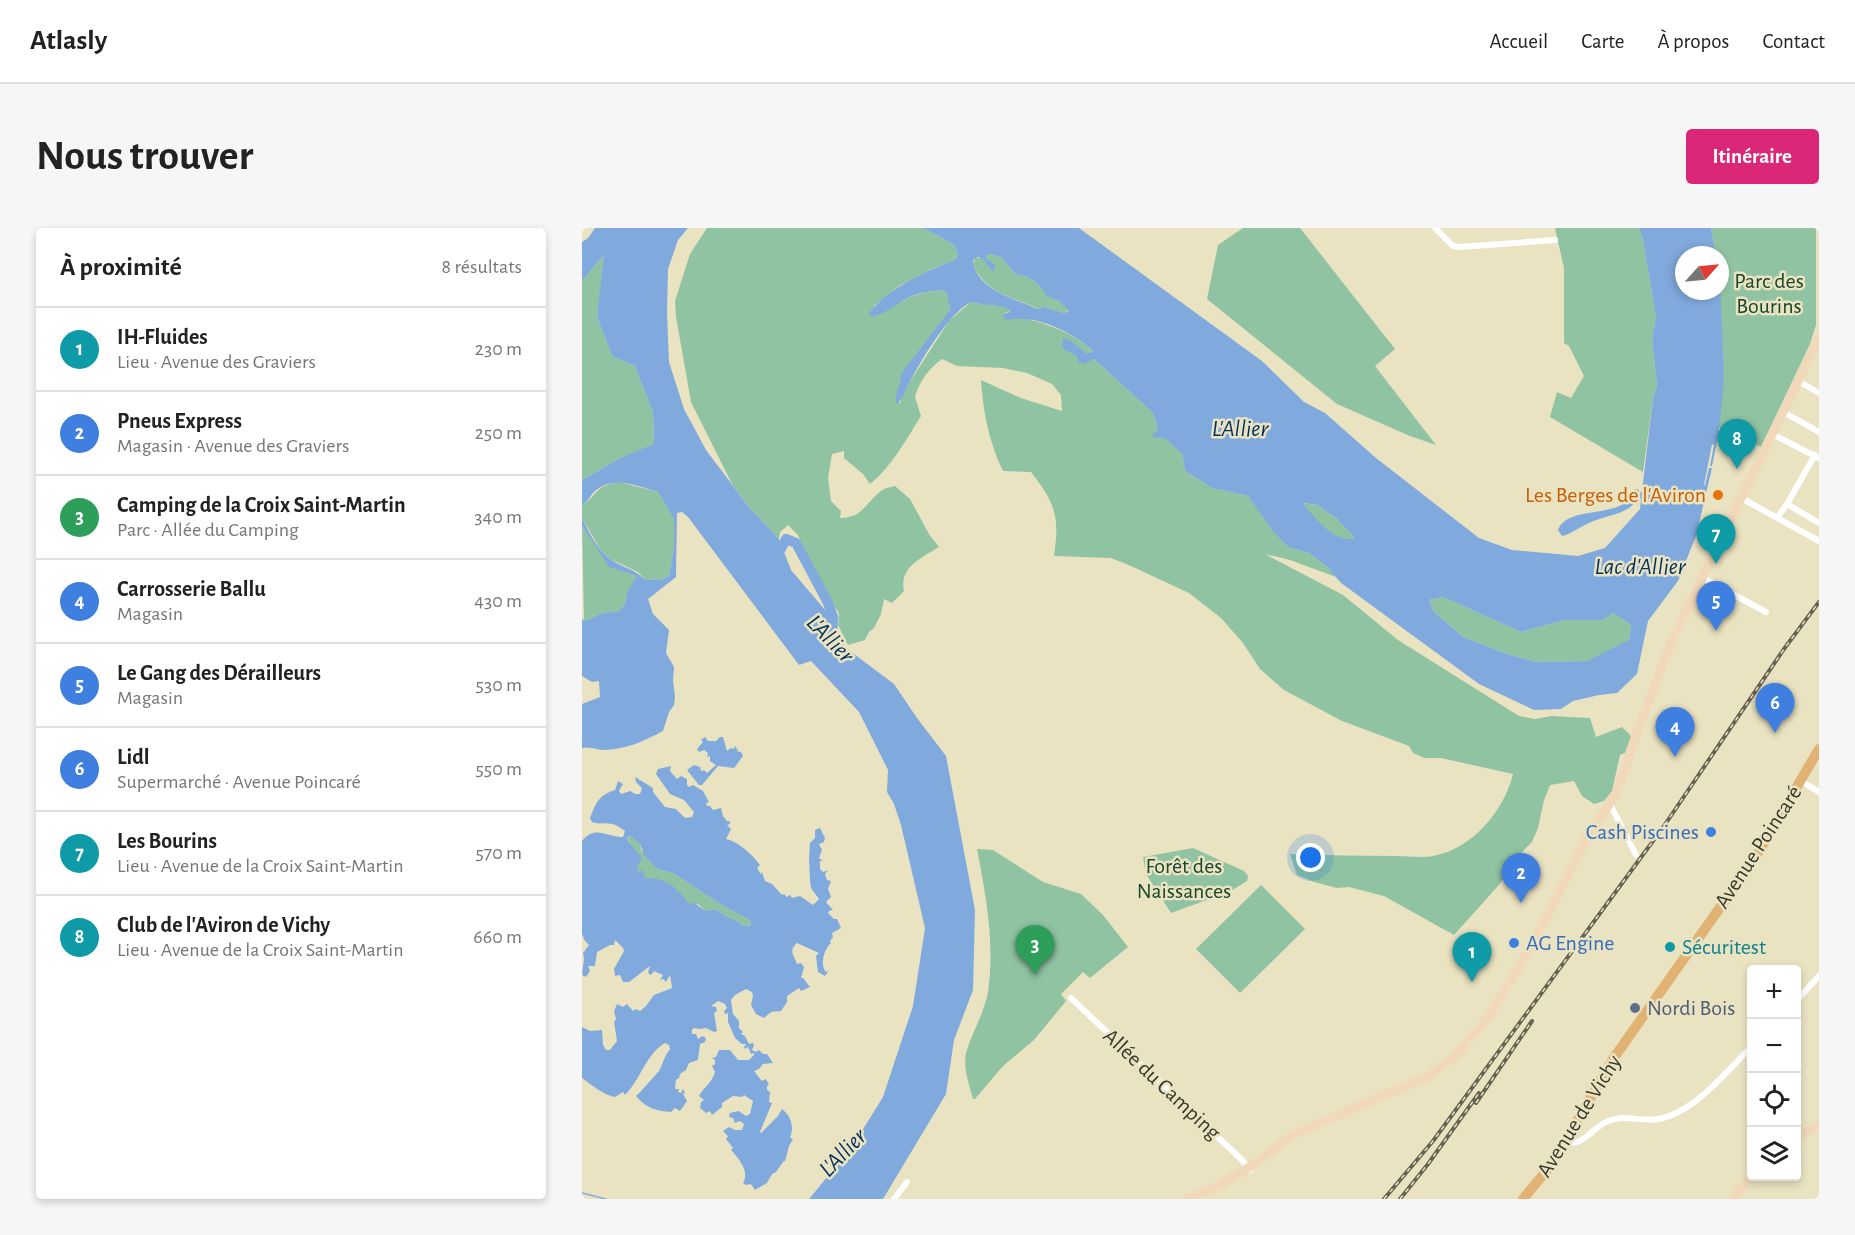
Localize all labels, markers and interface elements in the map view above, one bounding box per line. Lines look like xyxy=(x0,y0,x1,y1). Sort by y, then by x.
text: Atlasly xyxy=(30,27,107,55)
text: Accueil xyxy=(1490,31,1548,52)
text: Carte xyxy=(1581,31,1624,52)
text: À propos xyxy=(1657,31,1729,52)
text: Contact xyxy=(1762,31,1825,52)
button: Itinéraire xyxy=(1686,129,1819,184)
text: Nous trouver xyxy=(36,135,253,177)
north arrow xyxy=(1675,246,1729,300)
text: À proximité xyxy=(60,254,182,280)
text: 8 résultats xyxy=(442,257,522,277)
park label: Parc des Bourins xyxy=(1734,270,1804,317)
text: IH-Fluides xyxy=(117,326,208,348)
text: 1 xyxy=(76,339,83,359)
text: 230 m xyxy=(475,339,522,359)
text: Lieu · Avenue des Graviers xyxy=(117,352,316,372)
text: Pneus Express xyxy=(117,410,242,432)
water label: L'Allier xyxy=(1212,417,1269,441)
pin: 8 xyxy=(1718,420,1756,469)
text: 2 xyxy=(75,423,84,443)
text: 250 m xyxy=(475,423,522,443)
text: Magasin · Avenue des Graviers xyxy=(117,436,349,456)
place label: Les Berges de l'Aviron xyxy=(1525,484,1706,506)
marker: Les Berges de l'Aviron xyxy=(1711,488,1725,502)
text: Camping de la Croix Saint-Martin xyxy=(117,494,406,516)
text: 3 xyxy=(75,507,84,527)
text: 340 m xyxy=(474,507,522,527)
pin: 7 xyxy=(1696,514,1736,564)
text: Parc · Allée du Camping xyxy=(117,520,299,540)
water label: Lac d'Allier xyxy=(1594,555,1687,579)
text: Carrosserie Ballu xyxy=(117,578,266,600)
pin: 5 xyxy=(1696,582,1736,631)
text: 4 xyxy=(74,591,85,611)
text: 430 m xyxy=(474,591,522,611)
text: Magasin xyxy=(117,604,183,624)
water label: L'Allier xyxy=(802,610,859,668)
text: Le Gang des Dérailleurs xyxy=(117,662,321,684)
text: 5 xyxy=(75,675,84,695)
text: 530 m xyxy=(476,675,522,695)
pin: 6 xyxy=(1756,684,1794,733)
text: Magasin xyxy=(117,688,183,708)
pin: 4 xyxy=(1656,708,1694,757)
text: Lidl xyxy=(117,746,150,768)
text: 6 xyxy=(75,759,84,779)
text: 550 m xyxy=(475,759,522,779)
text: Supermarché · Avenue Poincaré xyxy=(117,772,361,792)
street label: Avenue Poincaré xyxy=(1710,782,1806,912)
place label: Cash Piscines xyxy=(1586,821,1699,843)
marker: Cash Piscines xyxy=(1704,825,1718,839)
text: Les Bourins xyxy=(117,830,217,852)
text: 7 xyxy=(75,843,84,863)
text: 570 m xyxy=(475,843,522,863)
your location xyxy=(1296,843,1325,872)
pin: 2 xyxy=(1502,854,1540,903)
park label: Forêt des Naissances xyxy=(1137,855,1231,902)
text: Lieu · Avenue de la Croix Saint-Martin xyxy=(117,856,404,876)
text: Club de l'Aviron de Vichy xyxy=(117,914,330,936)
pin: 3 xyxy=(1016,926,1054,975)
text: 8 xyxy=(75,927,84,947)
text: 660 m xyxy=(473,927,522,947)
pin: 1 xyxy=(1452,932,1492,982)
place label: AG Engine xyxy=(1526,932,1615,954)
marker: AG Engine xyxy=(1507,936,1521,950)
place label: Sécuritest xyxy=(1682,936,1766,958)
text: Lieu · Avenue de la Croix Saint-Martin xyxy=(117,940,404,960)
marker: Sécuritest xyxy=(1663,940,1677,954)
map controls xyxy=(1747,965,1801,1181)
button: + xyxy=(1747,965,1801,1019)
place label: Nordi Bois xyxy=(1647,997,1735,1019)
marker: Nordi Bois xyxy=(1628,1001,1642,1015)
button: − xyxy=(1747,1019,1801,1073)
street label: Allée du Camping xyxy=(1099,1024,1225,1144)
street label: Avenue de Vichy xyxy=(1533,1050,1626,1181)
button: locate xyxy=(1747,1073,1801,1127)
water label: L'Allier xyxy=(815,1124,872,1182)
button: layers xyxy=(1747,1127,1801,1181)

